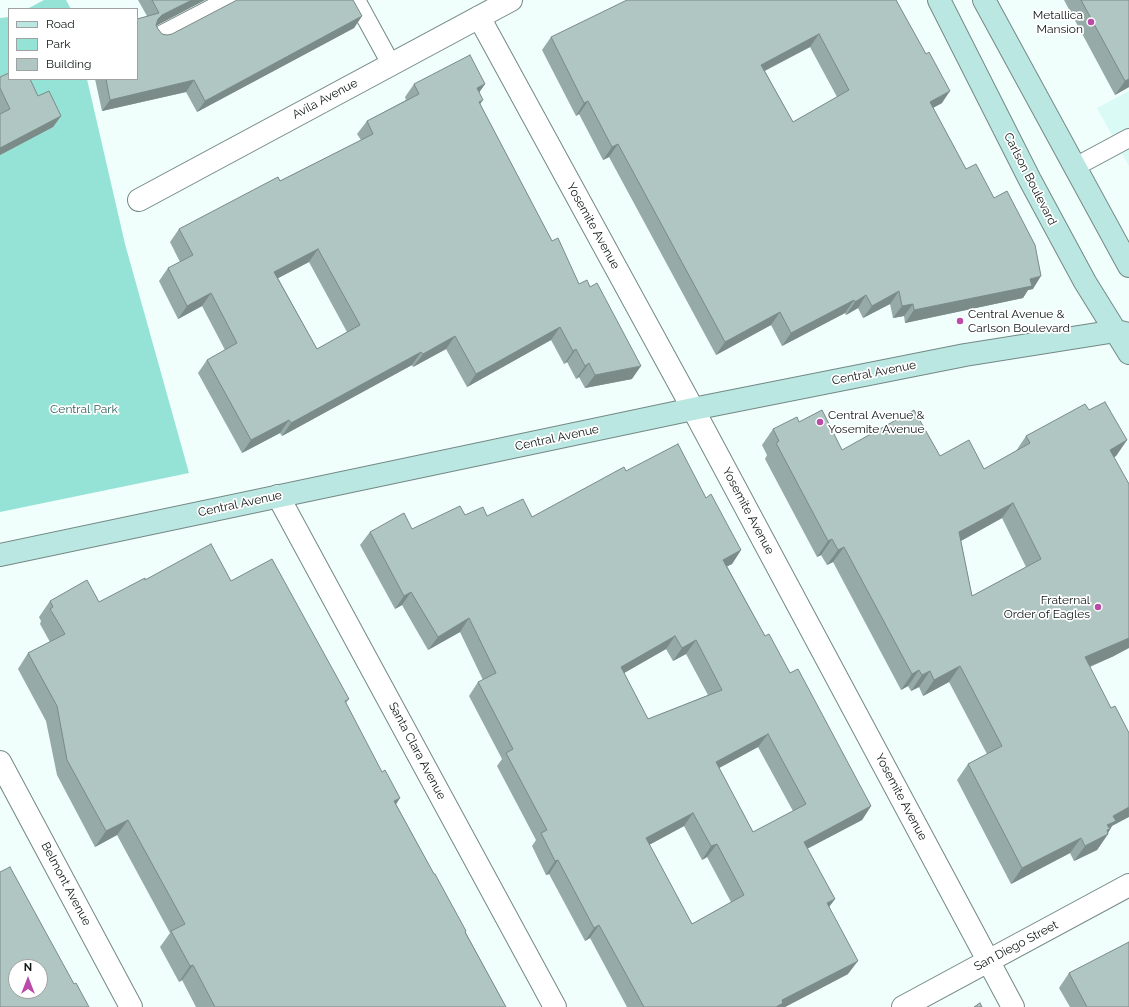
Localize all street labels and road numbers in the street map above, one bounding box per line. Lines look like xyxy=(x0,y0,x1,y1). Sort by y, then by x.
street label: Avila Avenue xyxy=(290,76,360,122)
street label: Carlson Boulevard xyxy=(1000,130,1060,228)
street label: Yosemite Avenue xyxy=(563,180,623,272)
street label: Central Avenue xyxy=(831,358,917,388)
street label: Central Avenue xyxy=(514,422,600,454)
street label: Yosemite Avenue xyxy=(719,465,777,557)
street label: Central Avenue xyxy=(197,488,283,520)
street label: Santa Clara Avenue xyxy=(385,700,449,802)
street label: Yosemite Avenue xyxy=(872,751,930,843)
street label: Belmont Avenue xyxy=(38,840,94,928)
street label: San Diego Street xyxy=(972,918,1060,974)

